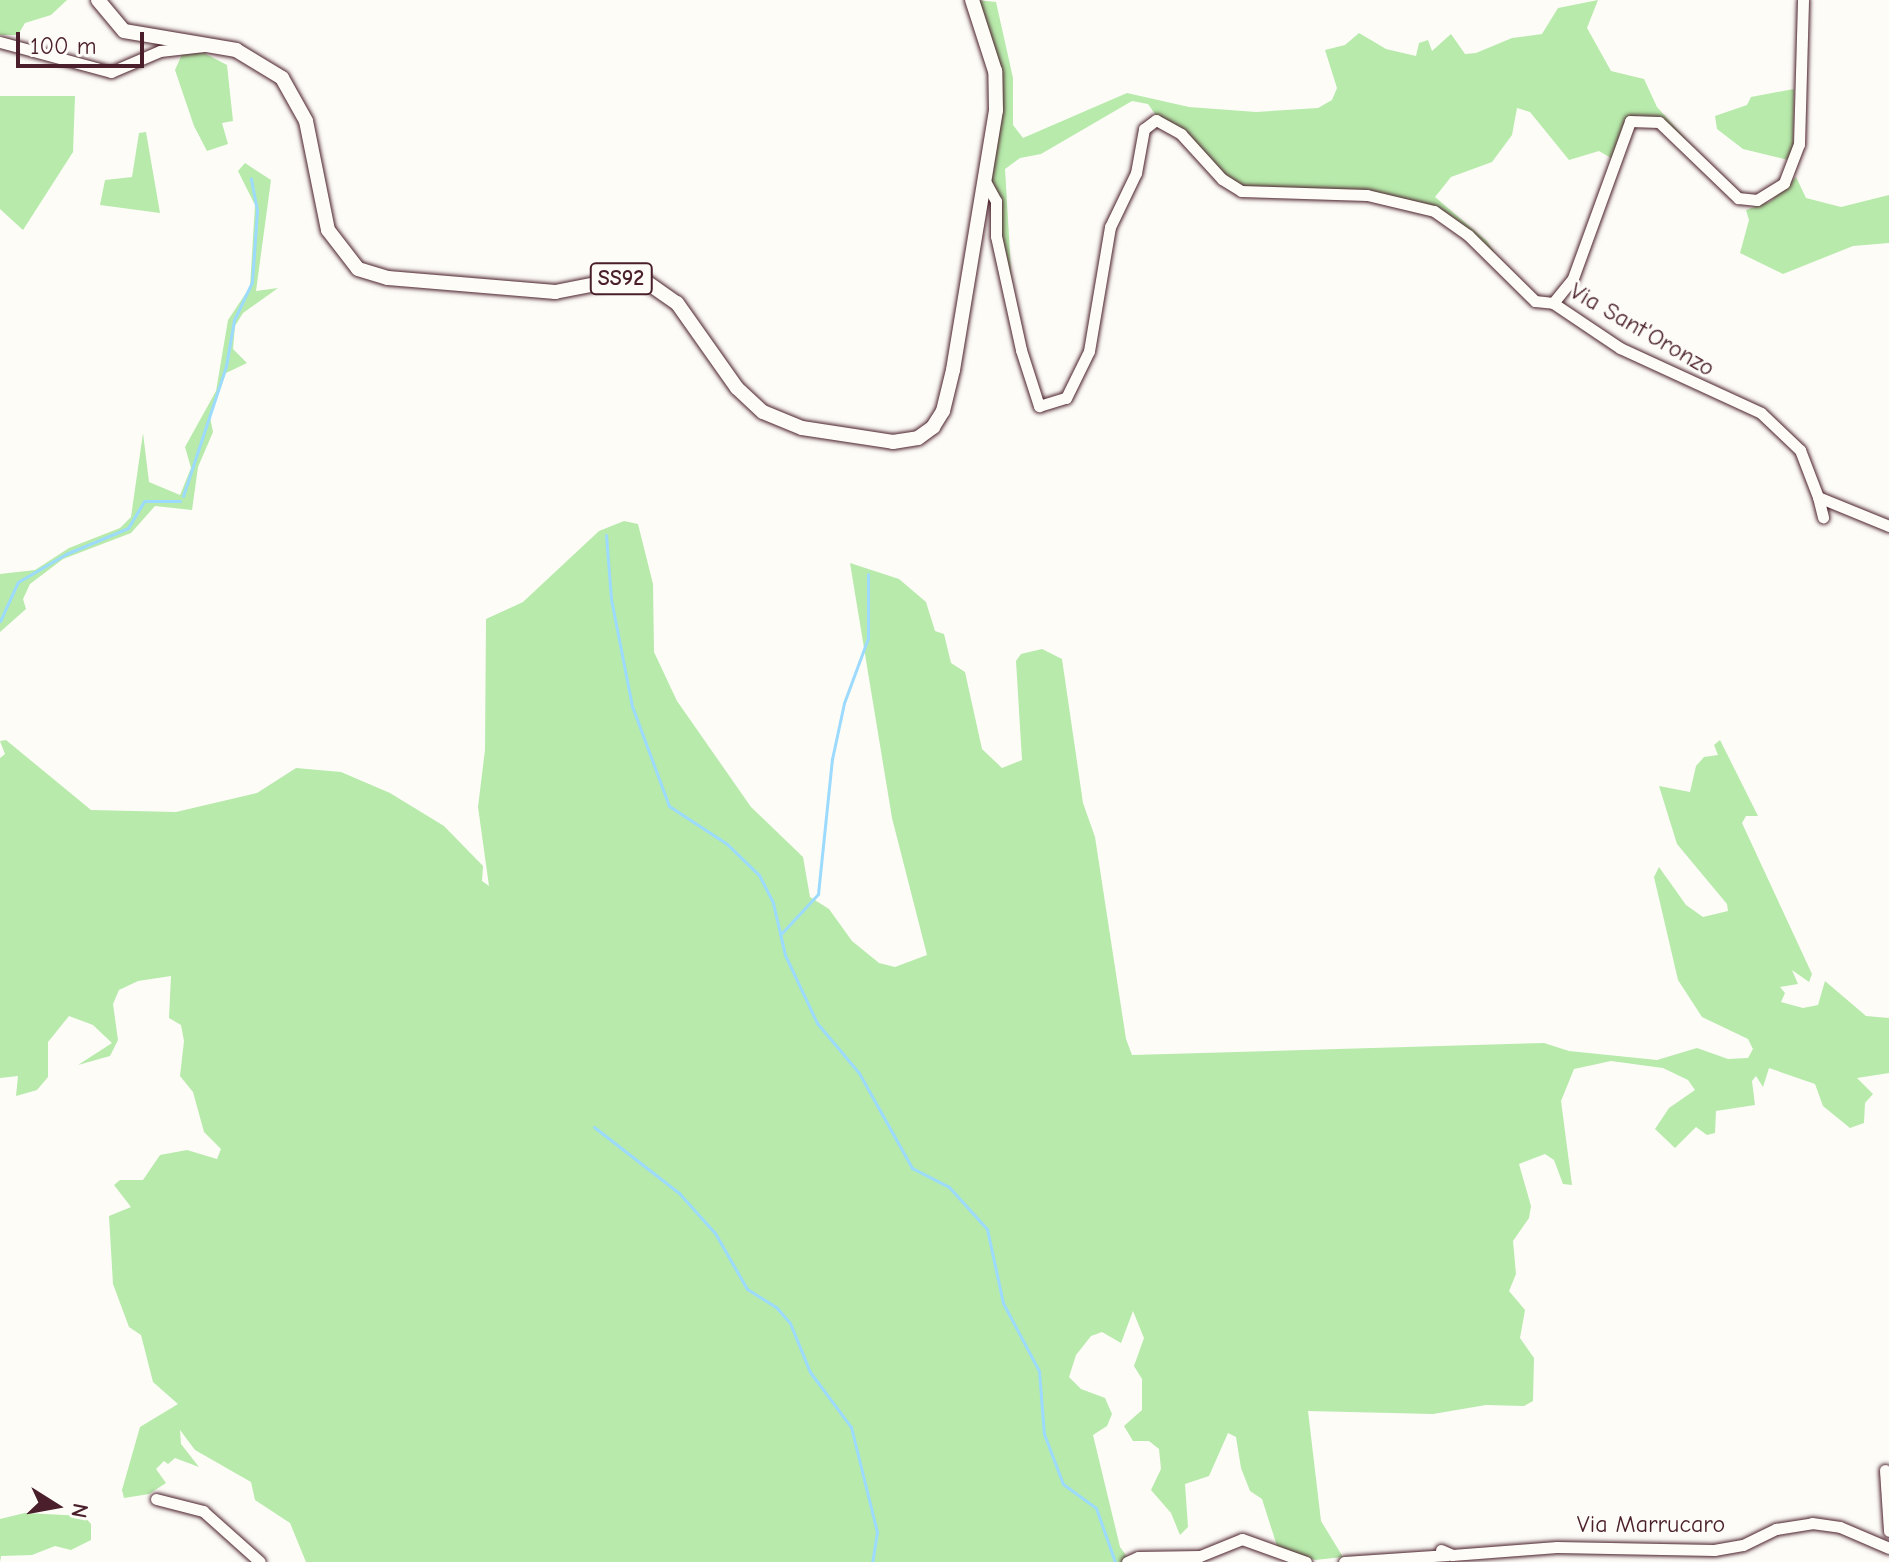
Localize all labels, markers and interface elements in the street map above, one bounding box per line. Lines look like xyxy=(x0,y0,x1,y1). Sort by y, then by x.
scale bar xyxy=(20,16,148,66)
text: 100 m xyxy=(30,32,97,60)
road number: SS92 xyxy=(589,261,653,297)
street label: Via Sant'Oronzo xyxy=(1565,277,1719,383)
north arrow xyxy=(16,1466,96,1546)
text: N xyxy=(65,1501,94,1520)
street label: Via Marrucaro xyxy=(1577,1511,1725,1539)

